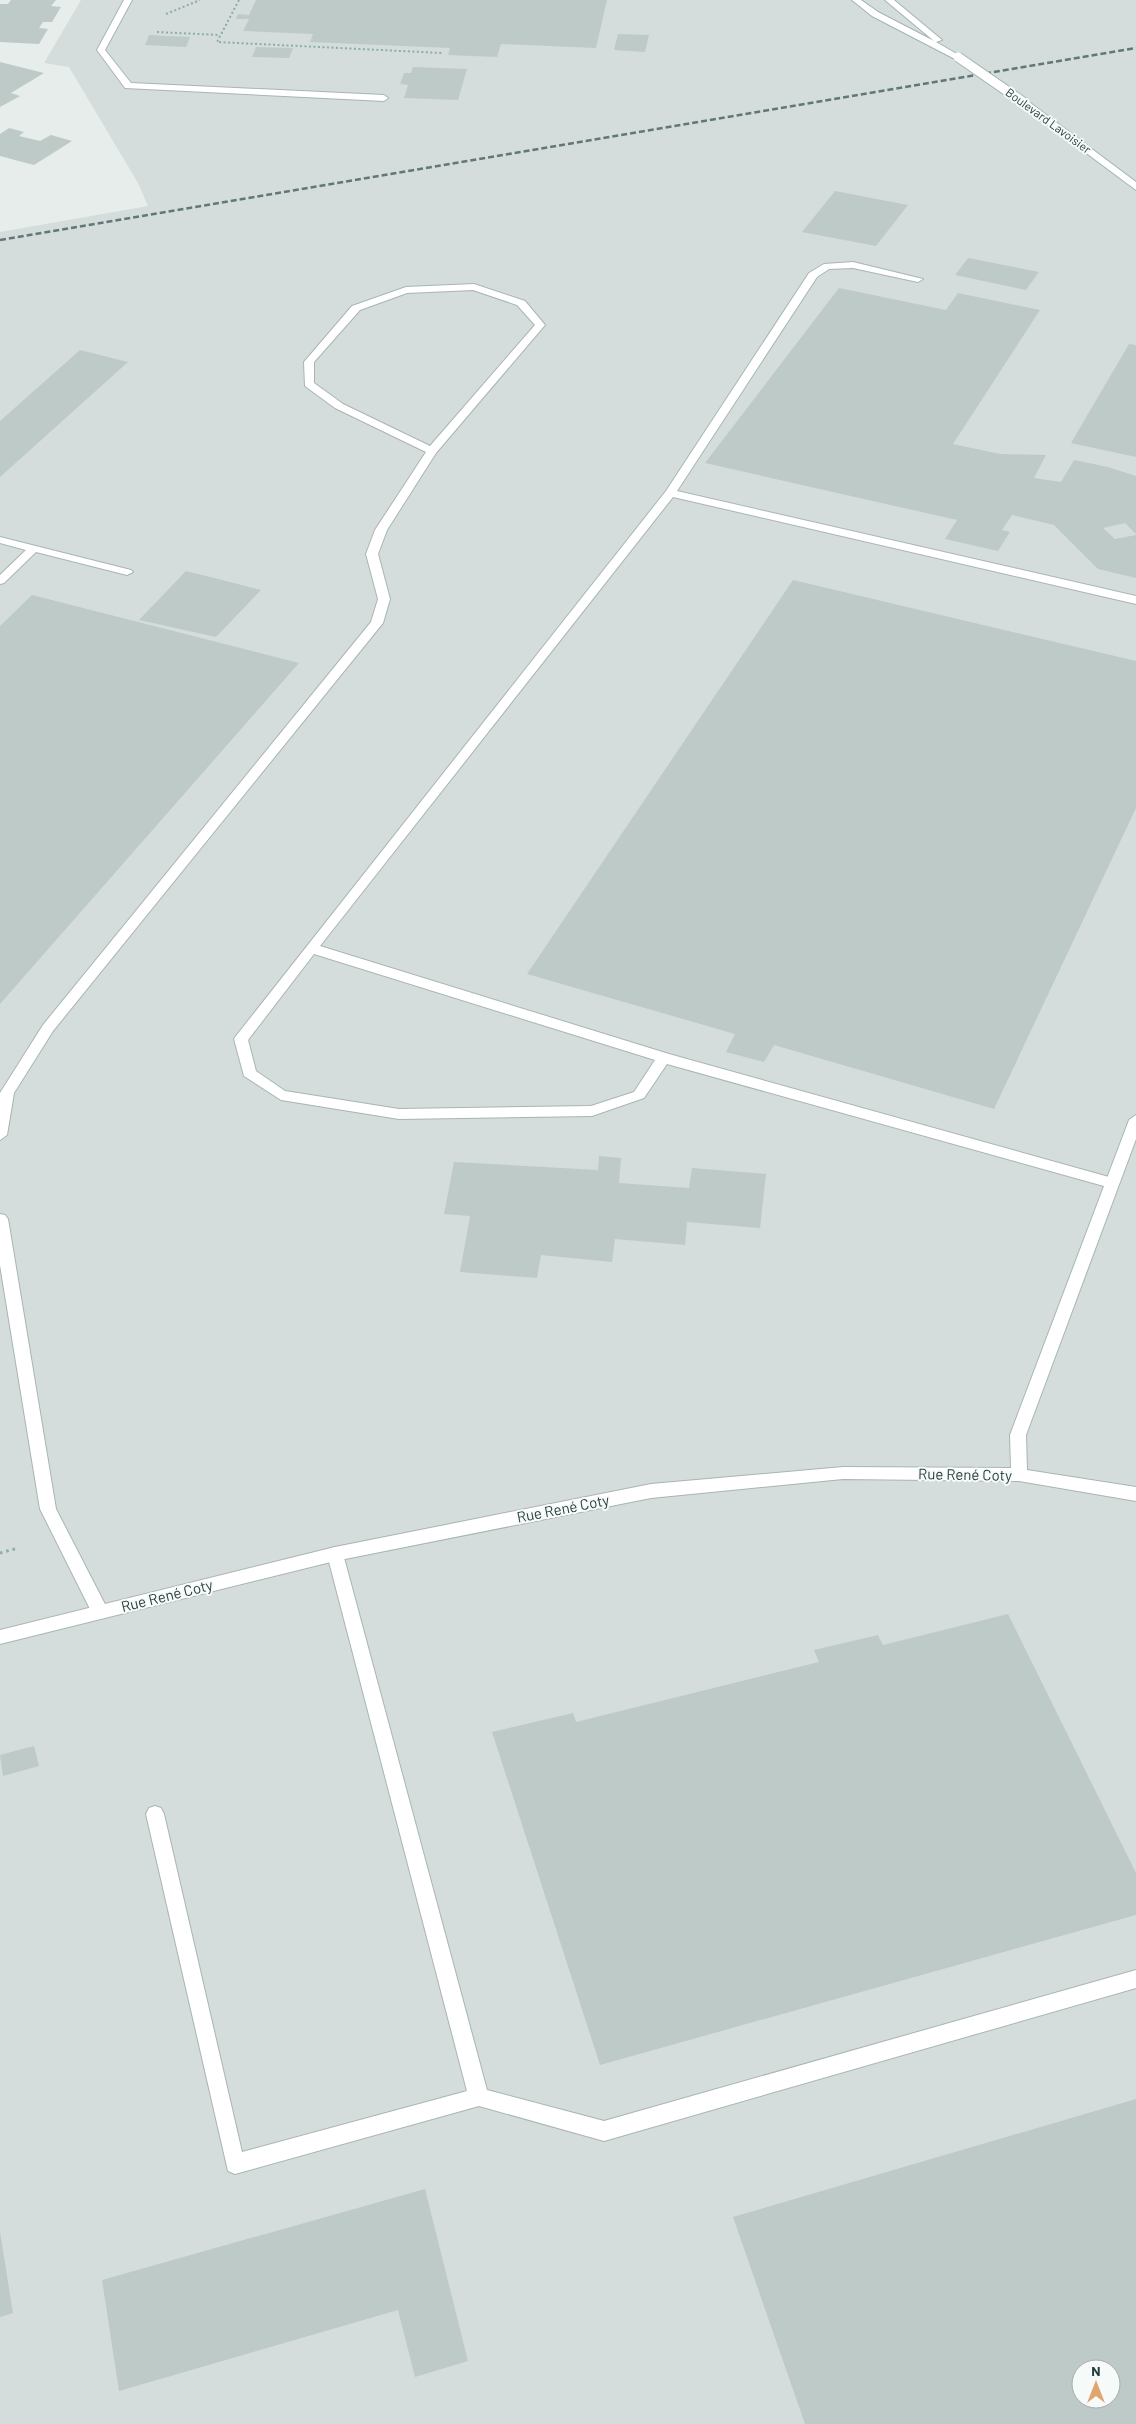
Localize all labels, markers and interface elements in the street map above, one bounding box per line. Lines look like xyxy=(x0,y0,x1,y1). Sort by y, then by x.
street label: Boulevard Lavoisier xyxy=(1003,85,1094,156)
street label: Rue René Coty xyxy=(918,1464,1012,1484)
street label: Rue René Coty xyxy=(515,1490,611,1526)
street label: Rue René Coty xyxy=(119,1575,215,1615)
north arrow xyxy=(1071,2359,1121,2409)
text: N xyxy=(1091,2362,1101,2379)

